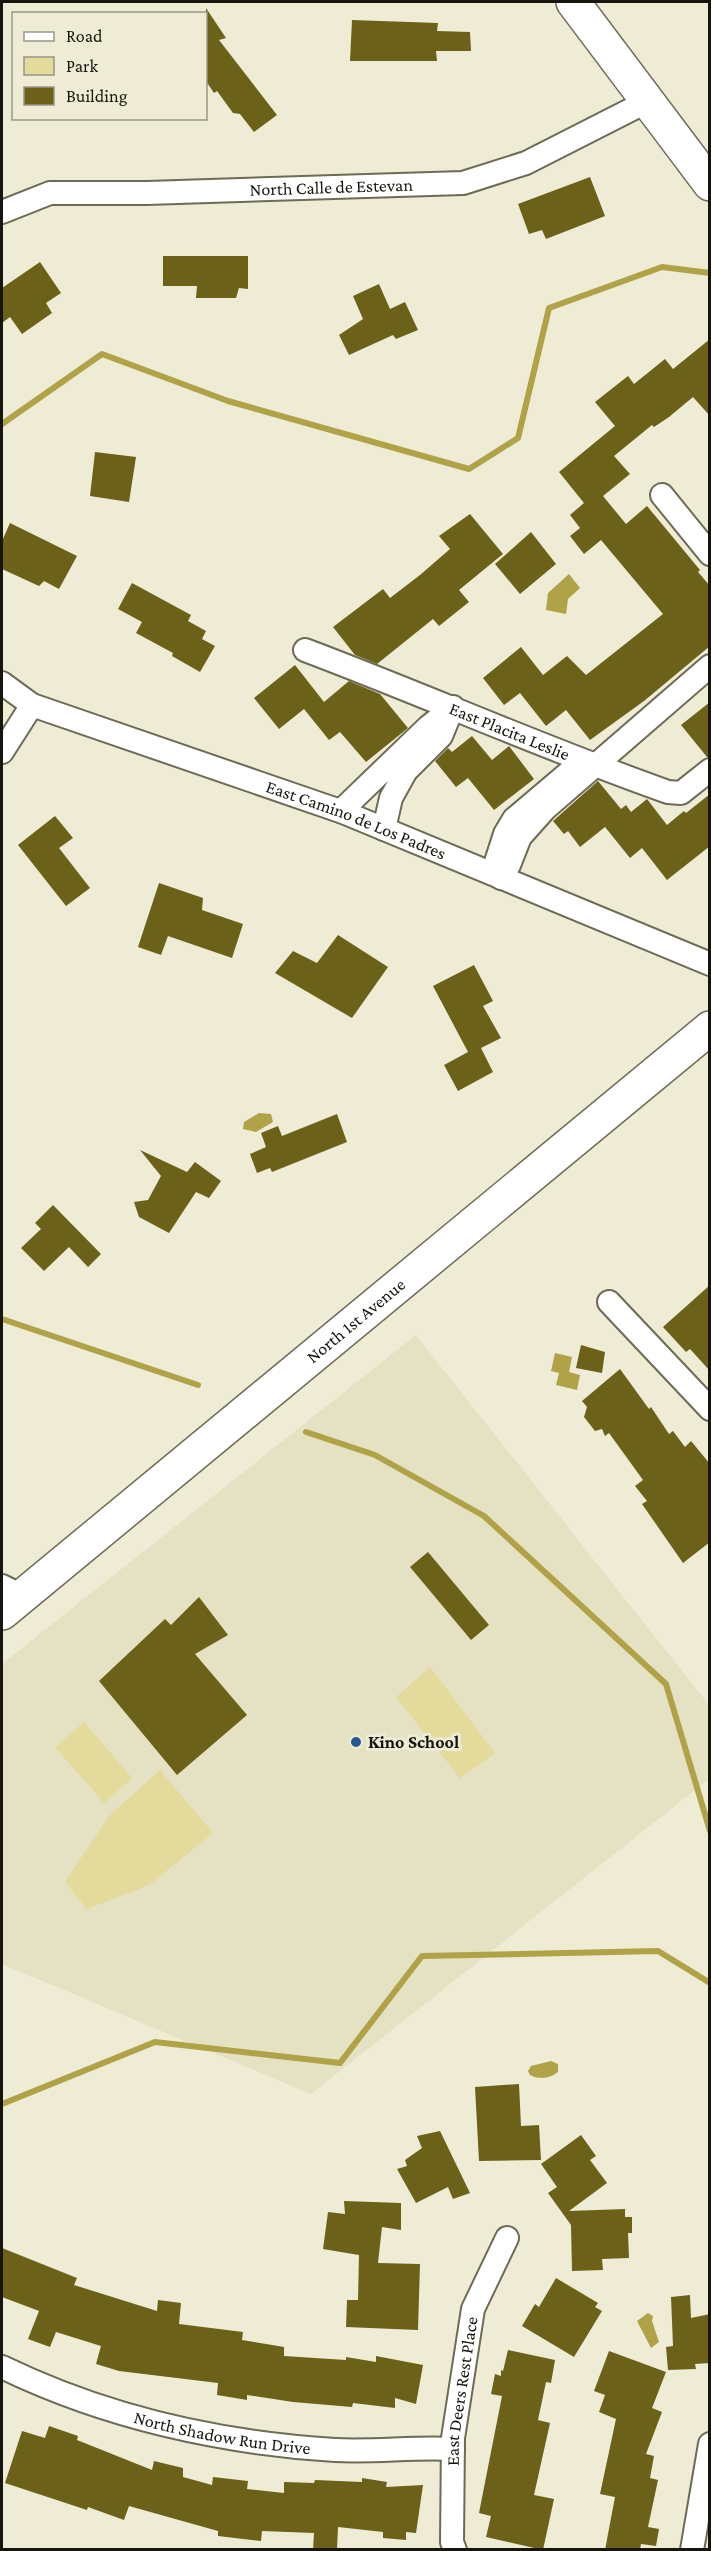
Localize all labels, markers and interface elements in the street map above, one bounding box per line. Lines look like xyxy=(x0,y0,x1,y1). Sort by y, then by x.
legend xyxy=(12,12,207,120)
text: Road xyxy=(66,26,103,46)
text: Park xyxy=(66,56,98,76)
text: Building xyxy=(66,86,128,106)
street label: North Calle de Estevan xyxy=(249,175,414,200)
street label: East Placita Leslie xyxy=(446,698,573,764)
street label: East Camino de Los Padres xyxy=(263,776,449,864)
street label: North 1st Avenue xyxy=(303,1274,409,1367)
place label: Kino School xyxy=(368,1732,459,1752)
marker: Kino School xyxy=(349,1735,363,1749)
street label: East Deers Rest Place xyxy=(443,2315,482,2466)
street label: North Shadow Run Drive xyxy=(132,2407,311,2458)

